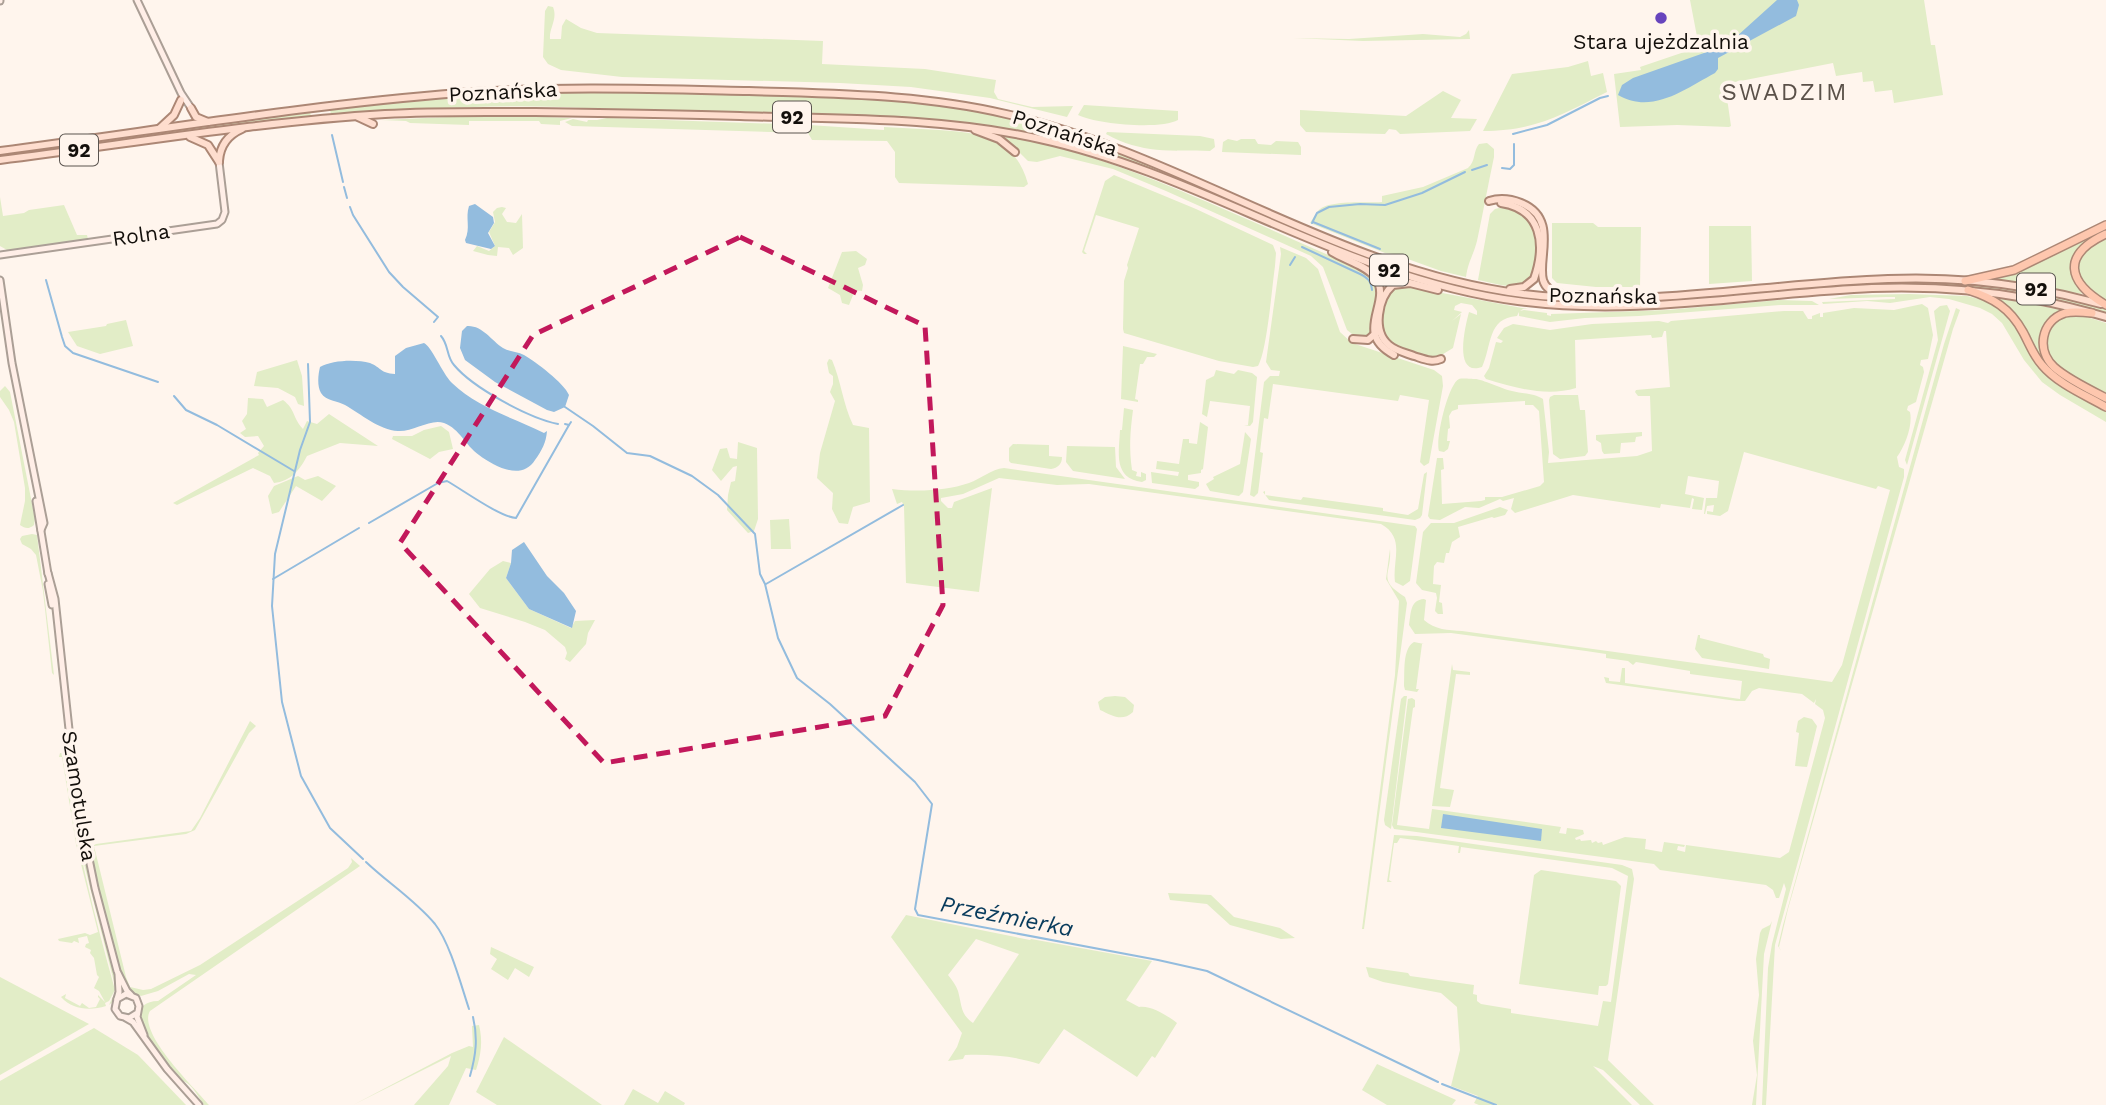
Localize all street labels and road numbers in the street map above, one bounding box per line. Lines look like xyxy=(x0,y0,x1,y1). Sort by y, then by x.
street label: Poznańska xyxy=(448,76,558,107)
road number: 92 xyxy=(773,102,811,132)
street label: Poznańska xyxy=(1010,104,1121,161)
road number: 92 xyxy=(60,134,98,166)
street label: Rolna xyxy=(111,218,171,251)
road number: 92 xyxy=(1370,254,1408,286)
road number: 92 xyxy=(2017,274,2055,304)
street label: Poznańska xyxy=(1548,282,1658,309)
street label: Szamotulska xyxy=(57,729,102,863)

